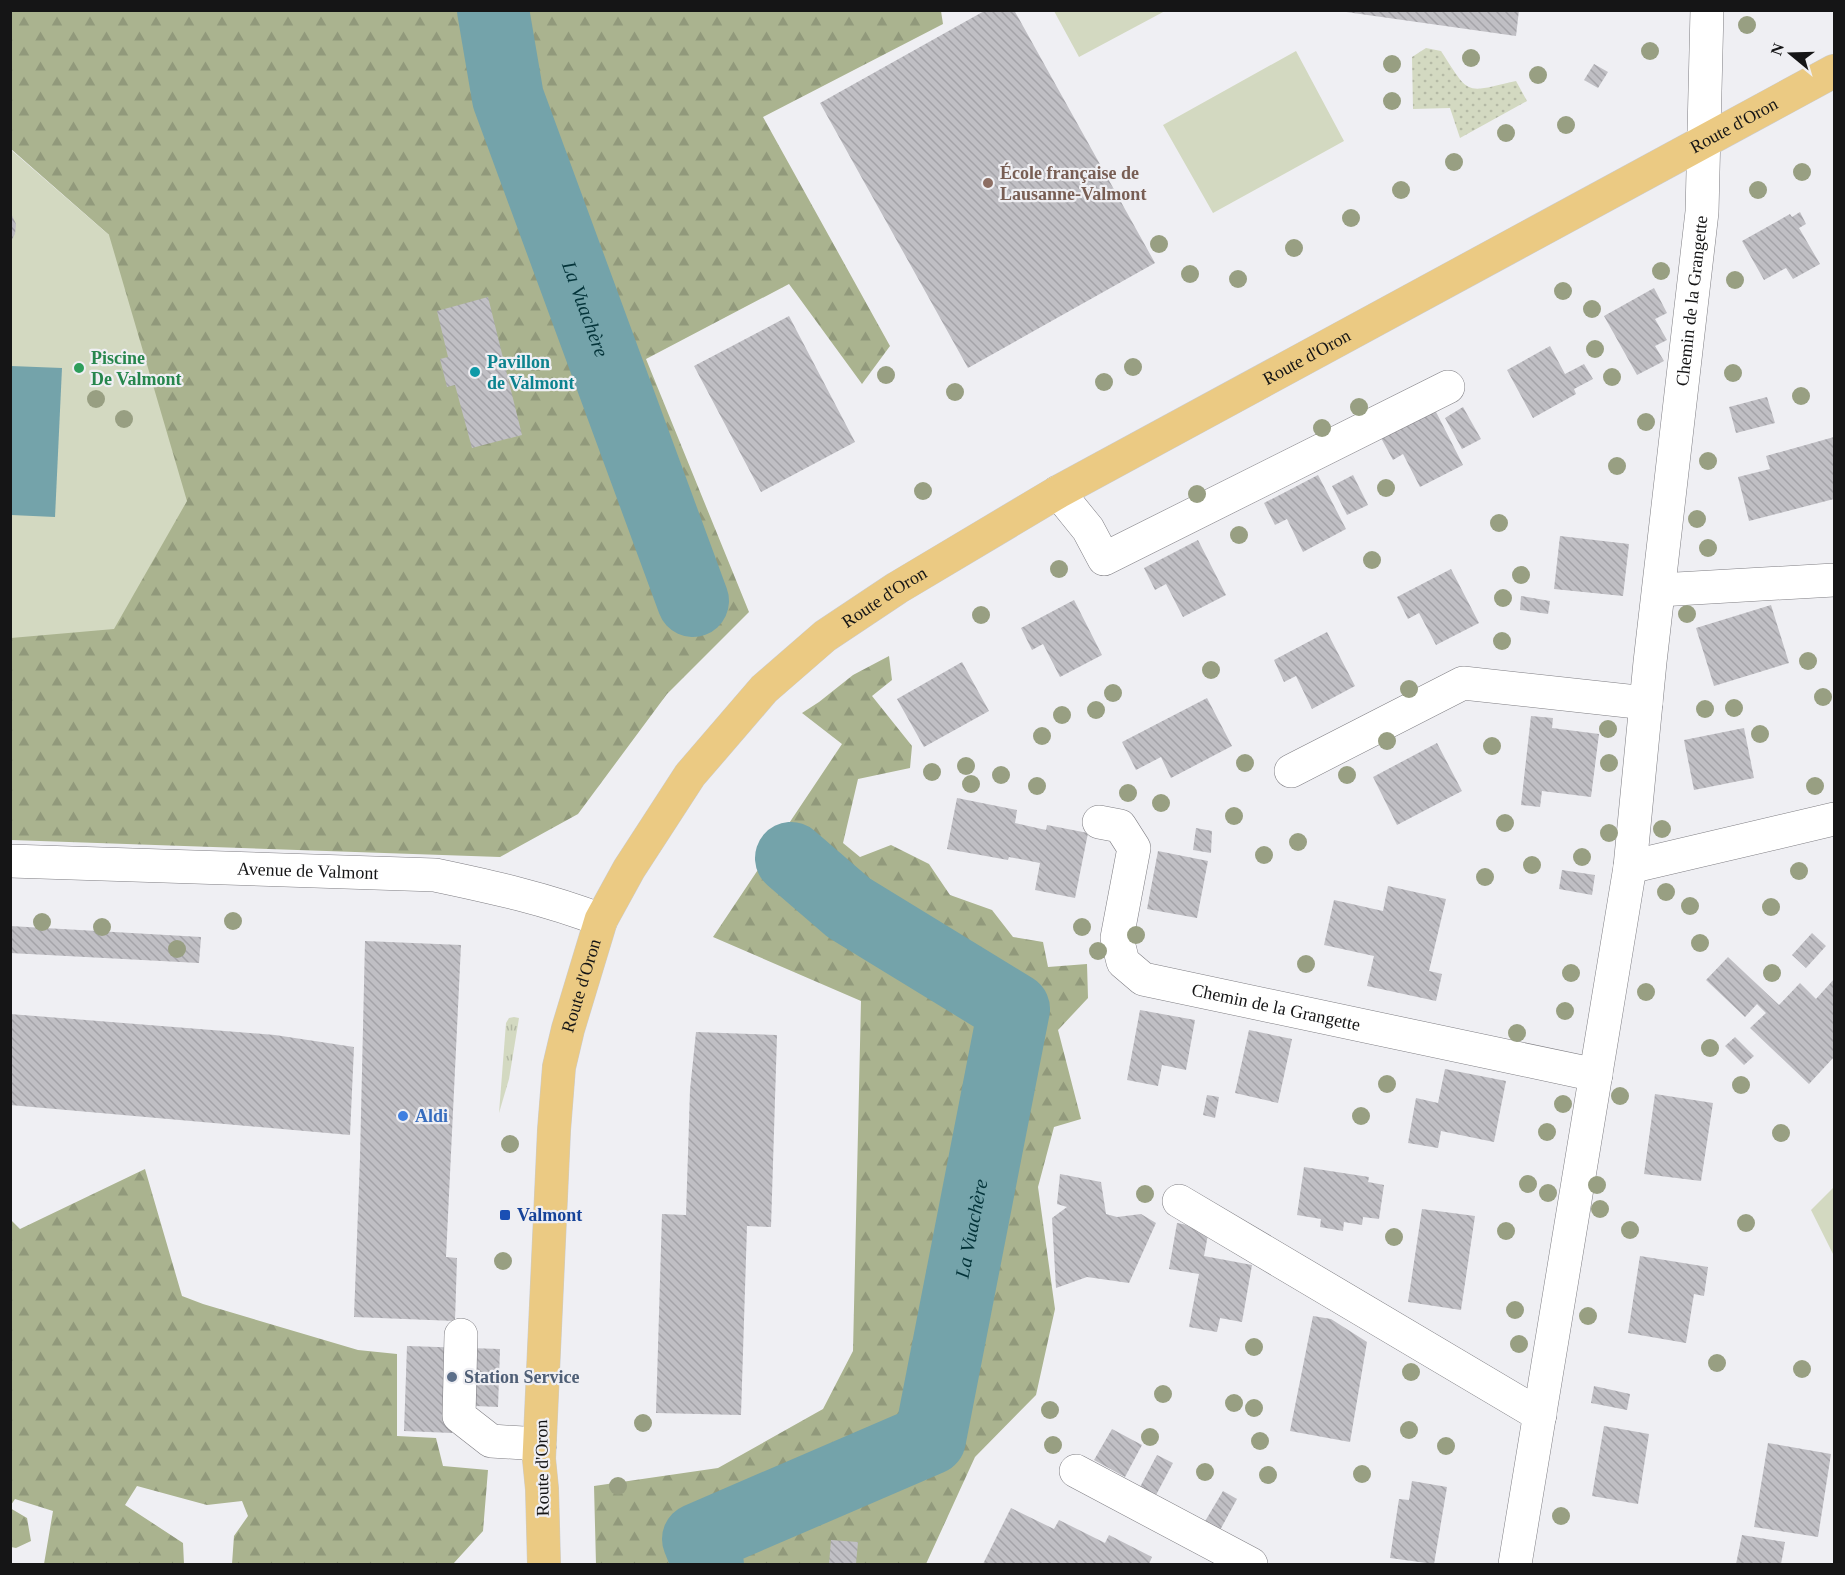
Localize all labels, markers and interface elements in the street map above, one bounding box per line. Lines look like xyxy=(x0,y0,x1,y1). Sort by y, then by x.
north arrow xyxy=(1761,24,1821,84)
text: N xyxy=(1767,41,1787,58)
street label: Route d'Oron xyxy=(1687,93,1781,157)
place label: École française de Lausanne-Valmont xyxy=(1000,162,1146,204)
marker: École française de Lausanne-Valmont xyxy=(981,176,995,190)
street label: Chemin de la Grangette xyxy=(1672,214,1712,387)
water label: La Vuachère xyxy=(558,257,613,360)
street label: Route d'Oron xyxy=(1259,325,1354,389)
place label: Piscine De Valmont xyxy=(91,348,182,389)
place label: Pavillon de Valmont xyxy=(487,352,575,393)
marker: Piscine De Valmont xyxy=(72,361,86,375)
marker: Pavillon de Valmont xyxy=(468,365,482,379)
street label: Route d'Oron xyxy=(838,563,930,632)
street label: Avenue de Valmont xyxy=(237,858,379,883)
street label: Route d'Oron xyxy=(558,936,605,1035)
street label: Chemin de la Grangette xyxy=(1190,980,1362,1035)
place label: Aldi xyxy=(415,1106,448,1126)
marker: Aldi xyxy=(396,1109,410,1123)
water label: La Vuachère xyxy=(950,1177,992,1281)
place label: Valmont xyxy=(517,1205,582,1225)
marker: Valmont xyxy=(498,1208,512,1222)
place label: Station Service xyxy=(464,1367,579,1387)
marker: Station Service xyxy=(445,1370,459,1384)
street label: Route d'Oron xyxy=(531,1419,553,1517)

